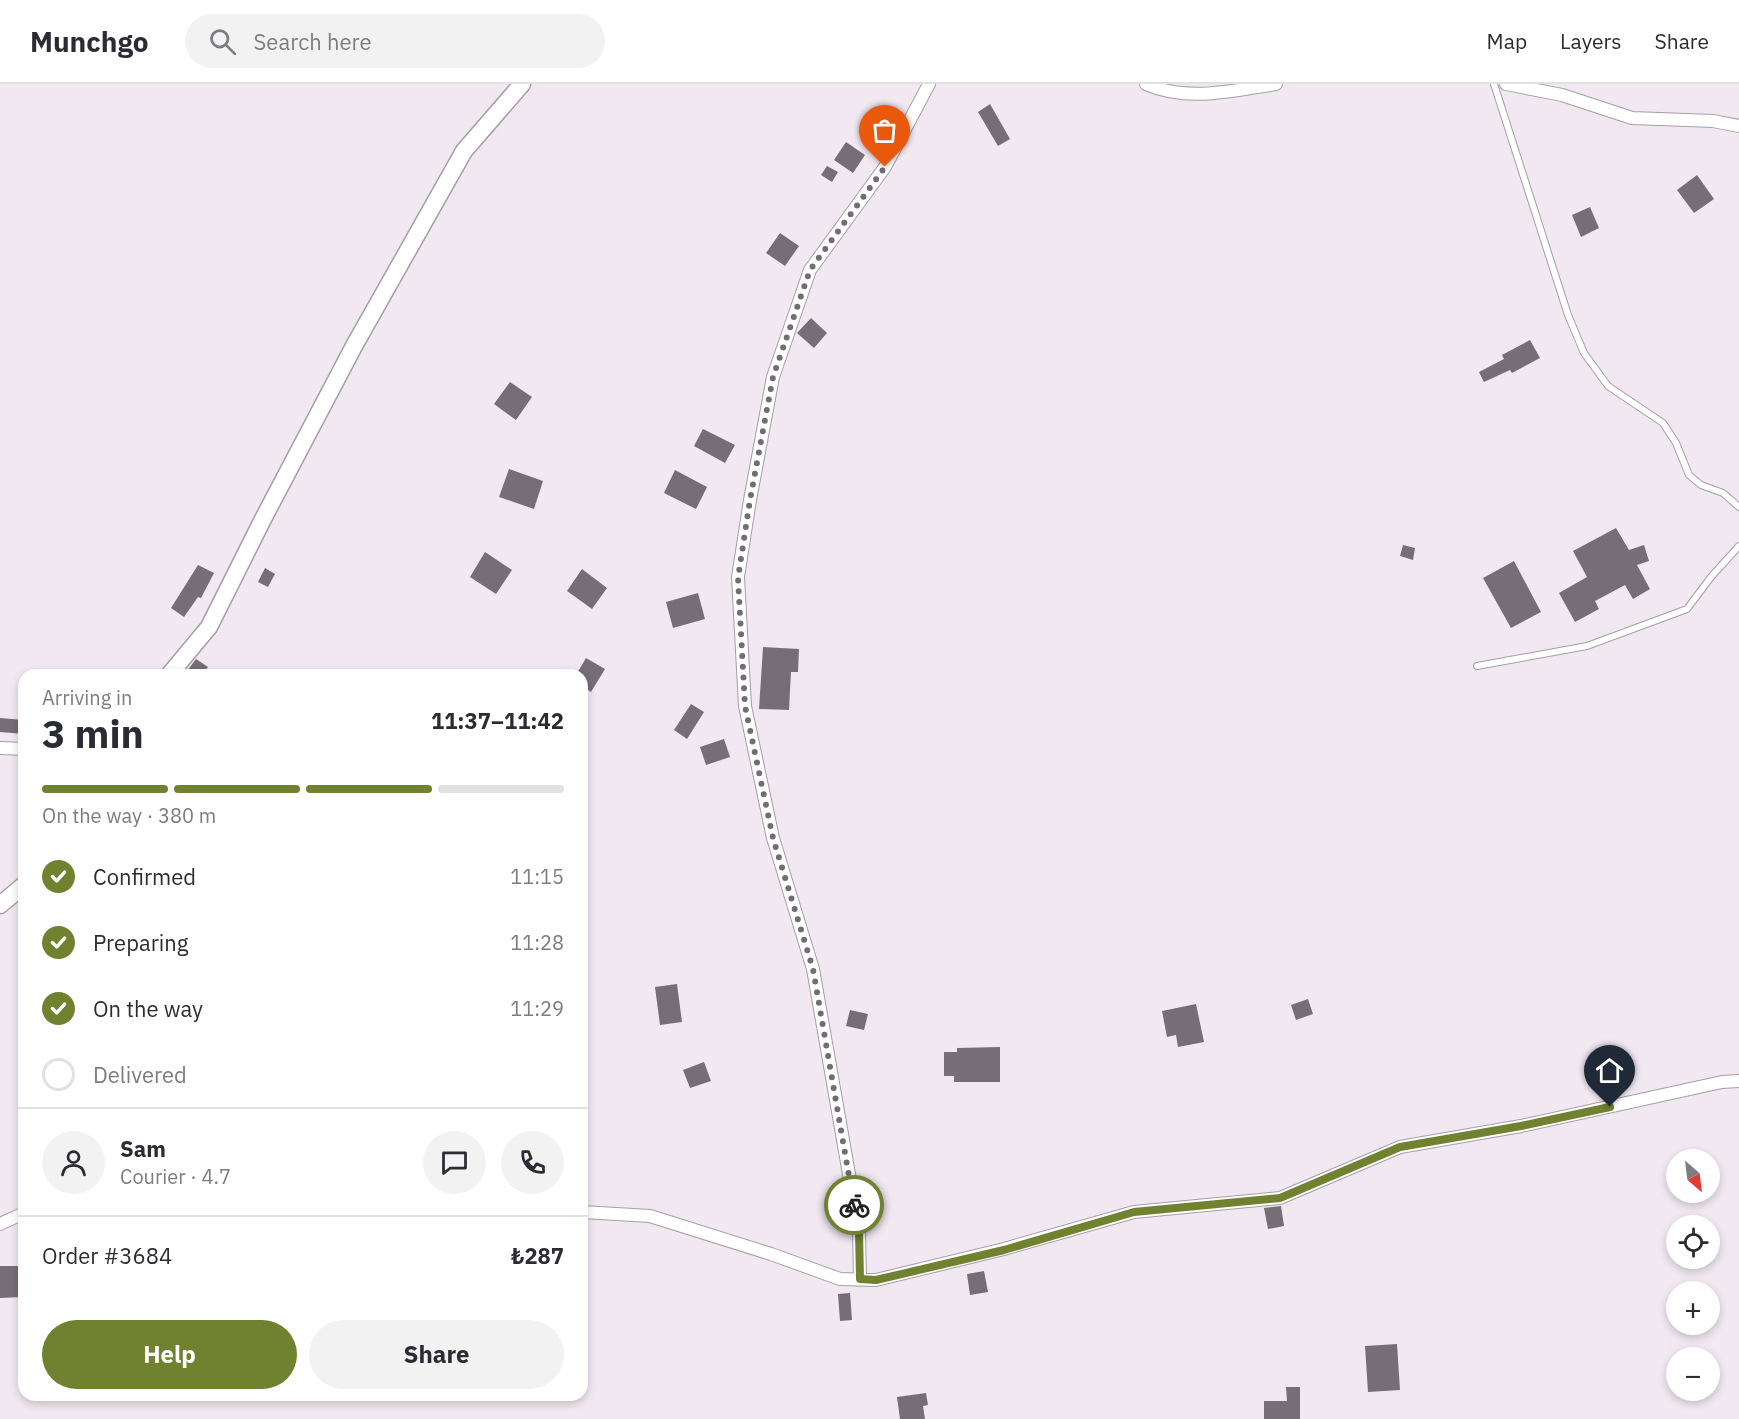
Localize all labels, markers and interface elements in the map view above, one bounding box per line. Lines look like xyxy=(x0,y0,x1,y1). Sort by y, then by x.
search box xyxy=(185,14,605,68)
text: Munchgo xyxy=(30,23,149,60)
icon: search xyxy=(206,25,239,58)
text: Search here xyxy=(254,27,372,56)
text: Map xyxy=(1487,27,1527,55)
text: Layers xyxy=(1560,27,1622,55)
text: Share xyxy=(1655,27,1709,55)
pin xyxy=(859,105,910,167)
icon: bag xyxy=(868,114,901,147)
text: Arriving in xyxy=(42,684,132,711)
text: 11:37–11:42 xyxy=(431,706,564,735)
text: 3 min xyxy=(42,708,144,759)
text: On the way · 380 m xyxy=(42,802,216,829)
icon: check xyxy=(42,860,75,893)
text: Confirmed xyxy=(93,862,196,891)
text: 11:15 xyxy=(510,863,564,890)
icon: check xyxy=(42,926,75,959)
text: Preparing xyxy=(93,928,188,957)
text: 11:28 xyxy=(510,929,564,956)
icon: check xyxy=(42,992,75,1025)
text: On the way xyxy=(93,994,203,1023)
text: 11:29 xyxy=(510,995,564,1022)
pin xyxy=(1584,1045,1635,1107)
icon: home xyxy=(1593,1054,1626,1087)
text: Delivered xyxy=(93,1060,187,1089)
button: person xyxy=(42,1131,105,1194)
button: chat xyxy=(423,1131,486,1194)
button: phone xyxy=(501,1131,564,1194)
text: Sam xyxy=(120,1134,166,1163)
north arrow xyxy=(1666,1149,1720,1203)
map controls xyxy=(1666,1149,1720,1401)
text: Courier · 4.7 xyxy=(120,1163,231,1190)
courier xyxy=(824,1175,884,1235)
icon: bike xyxy=(838,1189,871,1222)
button: locate xyxy=(1666,1215,1720,1269)
text: Order #3684 xyxy=(42,1241,172,1270)
text: ₺287 xyxy=(511,1241,564,1270)
button: + xyxy=(1666,1281,1720,1335)
button: Help xyxy=(42,1320,297,1389)
button: Share xyxy=(309,1320,564,1389)
button: − xyxy=(1666,1347,1720,1401)

